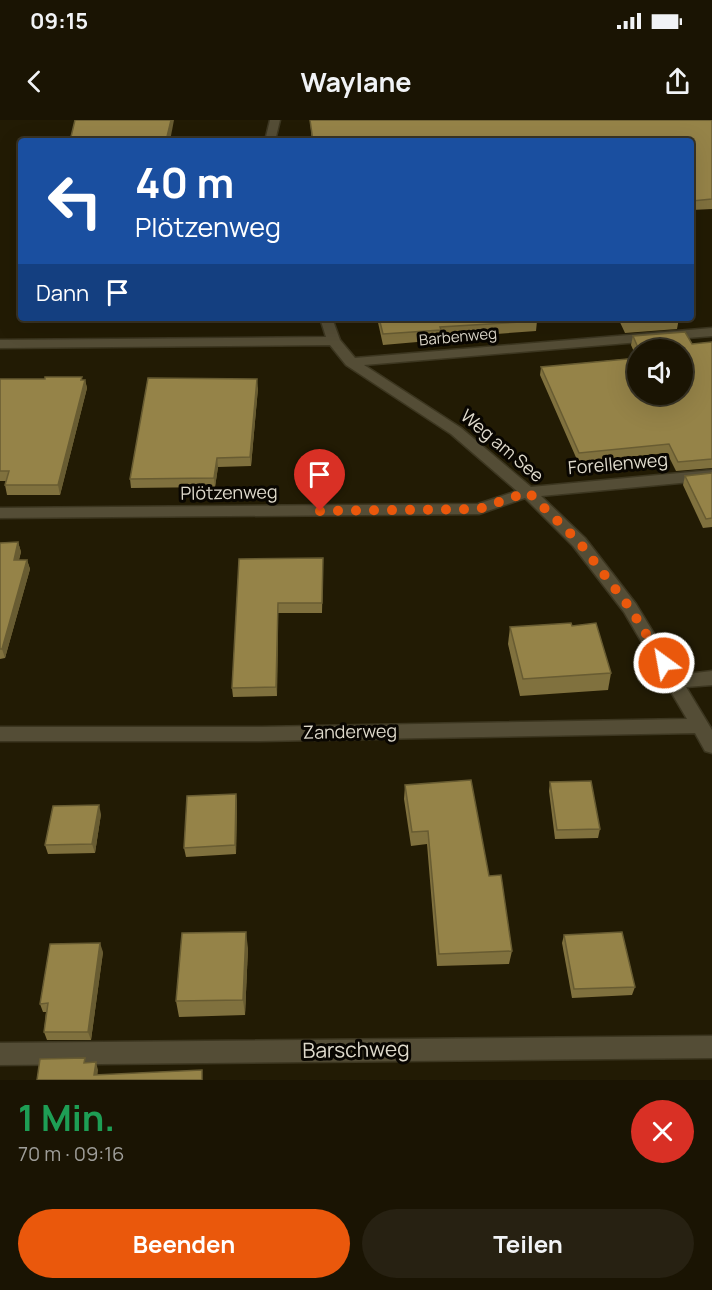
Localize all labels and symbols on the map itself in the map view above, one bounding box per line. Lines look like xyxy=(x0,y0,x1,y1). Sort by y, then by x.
street label: Barbenweg xyxy=(418,323,498,350)
street label: Weg am See xyxy=(456,403,549,487)
street label: Forellenweg xyxy=(567,447,669,479)
pin xyxy=(294,449,345,511)
street label: Plötzenweg xyxy=(180,479,278,505)
position arrow xyxy=(632,631,696,695)
street label: Zanderweg xyxy=(303,718,397,744)
street label: Barschweg xyxy=(302,1034,410,1064)

